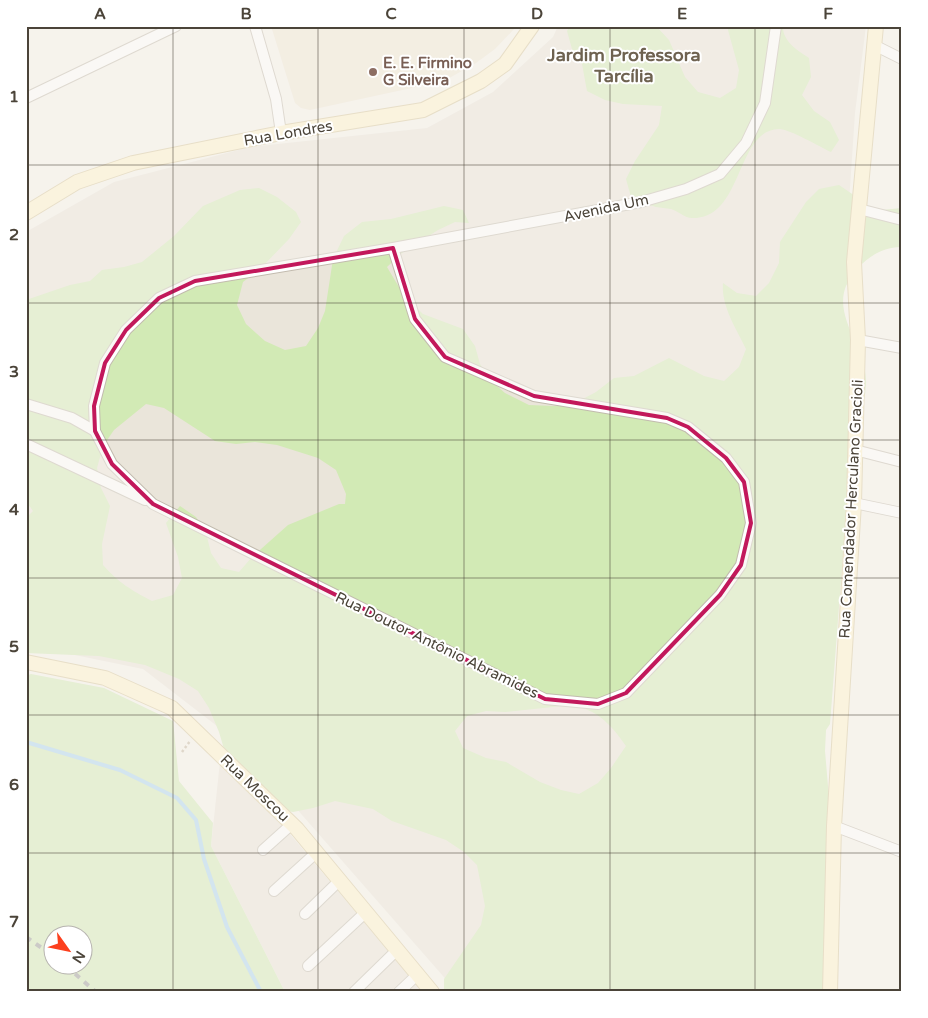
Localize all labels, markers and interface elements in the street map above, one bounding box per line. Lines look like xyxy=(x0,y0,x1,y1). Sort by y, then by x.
text: A xyxy=(94,4,106,24)
text: B xyxy=(240,4,252,24)
text: C xyxy=(385,4,397,24)
text: D xyxy=(531,4,543,24)
text: E xyxy=(677,4,687,24)
text: F xyxy=(823,4,833,24)
district label: Jardim Professora Tarcília xyxy=(546,44,701,87)
place label: E. E. Firmino G Silveira xyxy=(383,54,472,89)
marker: E. E. Firmino G Silveira xyxy=(367,66,379,78)
text: 1 xyxy=(9,87,19,107)
street label: Rua Londres xyxy=(242,116,334,150)
street label: Avenida Um xyxy=(562,190,650,226)
text: 2 xyxy=(9,225,19,245)
text: 3 xyxy=(9,362,19,382)
street label: Rua Comendador Herculano Gracioli xyxy=(835,379,867,639)
text: 4 xyxy=(9,500,19,520)
street label: Rua Doutor Antônio Abramides xyxy=(332,588,542,702)
text: 5 xyxy=(9,637,19,657)
street label: Rua Moscou xyxy=(217,751,293,825)
text: 6 xyxy=(9,775,19,795)
text: 7 xyxy=(9,912,19,932)
north arrow xyxy=(42,926,92,976)
text: N xyxy=(68,947,89,966)

